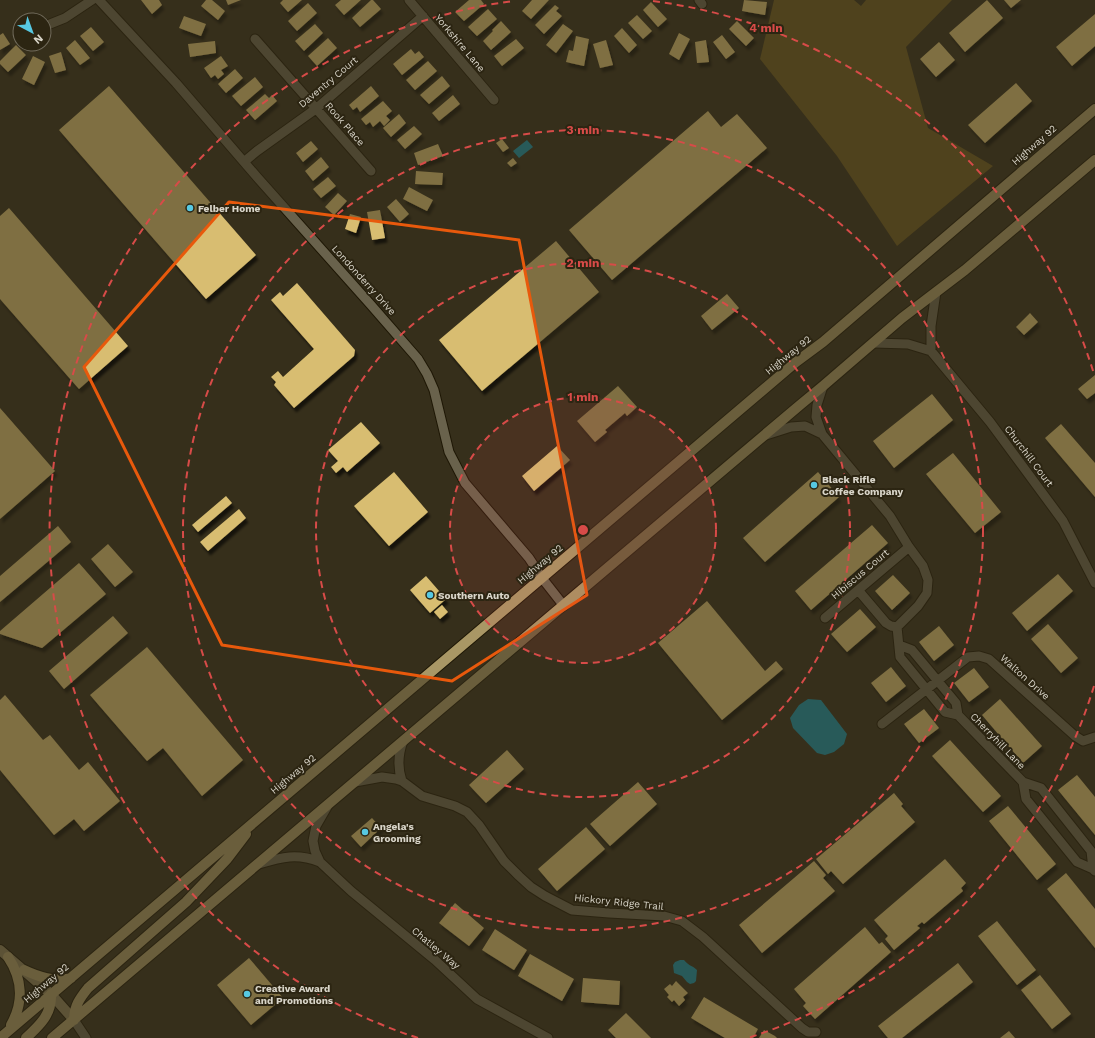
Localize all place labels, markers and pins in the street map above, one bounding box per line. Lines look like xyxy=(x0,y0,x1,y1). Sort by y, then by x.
marker: Felber Home xyxy=(185,203,195,213)
place label: Felber Home xyxy=(198,203,261,214)
place label: Black Rifle Coffee Company xyxy=(822,474,904,497)
marker: Black Rifle Coffee Company xyxy=(809,480,819,490)
centre of rings xyxy=(576,523,590,537)
marker: Southern Auto xyxy=(425,590,435,600)
place label: Southern Auto xyxy=(438,590,510,601)
place label: Angela's Grooming xyxy=(373,821,421,844)
marker: Angela's Grooming xyxy=(360,827,370,837)
place label: Creative Award and Promotions xyxy=(255,983,334,1006)
marker: Creative Award and Promotions xyxy=(242,989,252,999)

